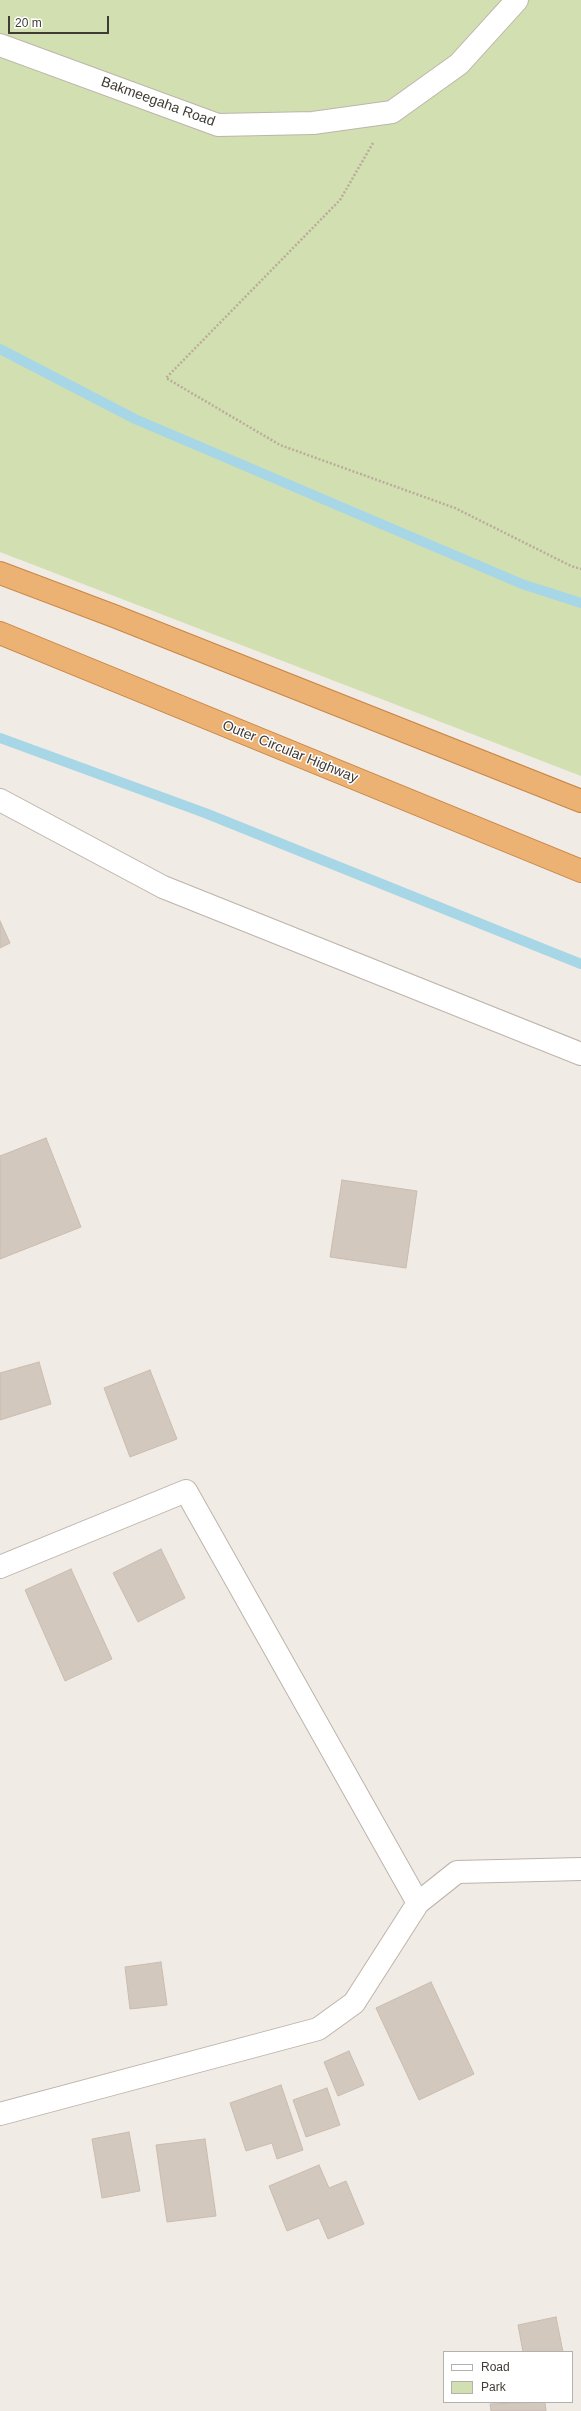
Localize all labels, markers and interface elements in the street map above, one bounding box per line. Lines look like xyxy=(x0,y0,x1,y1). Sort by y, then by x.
scale bar xyxy=(10,8,111,34)
text: 20 m xyxy=(15,16,42,30)
street label: Bakmeegaha Road xyxy=(99,74,217,130)
street label: Outer Circular Highway xyxy=(220,717,360,787)
legend xyxy=(443,2351,573,2403)
text: Road xyxy=(481,2360,510,2374)
text: Park xyxy=(481,2380,506,2394)

